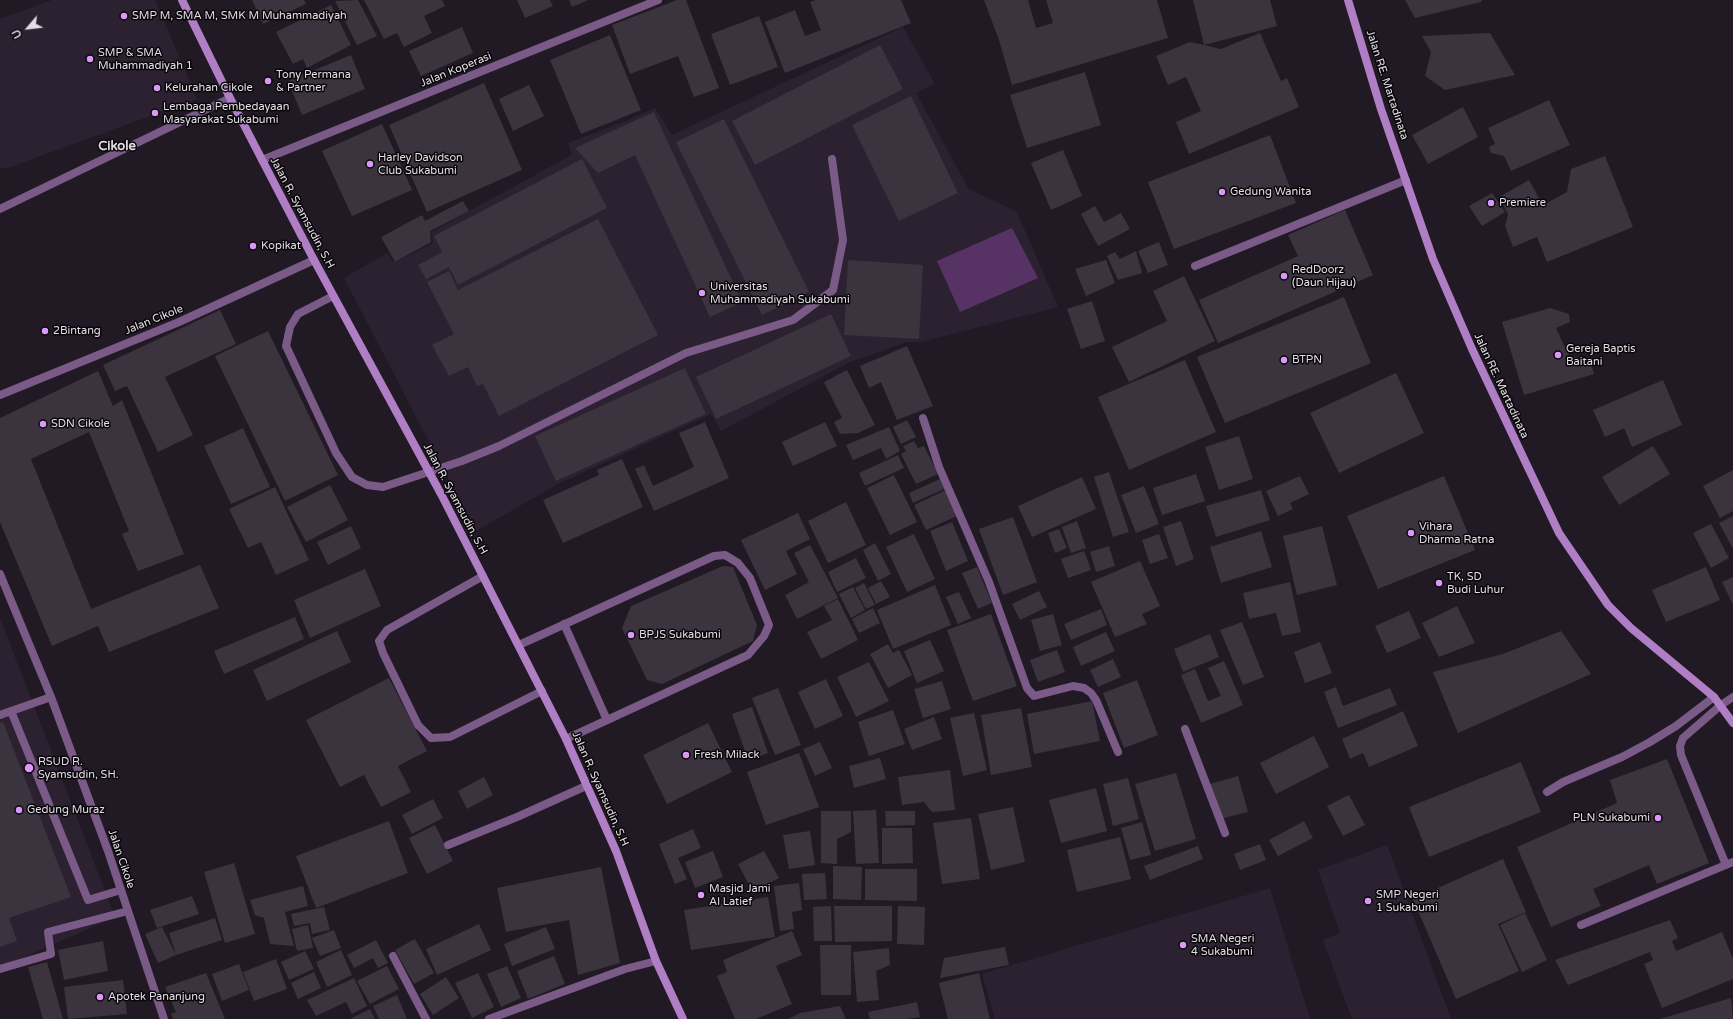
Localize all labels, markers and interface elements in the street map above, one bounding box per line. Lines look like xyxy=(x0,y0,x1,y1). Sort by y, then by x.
north arrow xyxy=(8,8,48,48)
place label: SMP M, SMA M, SMK M Muhammadiyah xyxy=(132,9,347,23)
marker: SMP M, SMA M, SMK M Muhammadiyah xyxy=(119,11,129,21)
text: U xyxy=(9,27,25,41)
street label: Jalan RE. Martadinata xyxy=(1363,28,1411,142)
place label: SMP & SMA Muhammadiyah 1 xyxy=(98,46,193,72)
street label: Jalan Koperasi xyxy=(419,50,493,90)
marker: SMP & SMA Muhammadiyah 1 xyxy=(85,54,95,64)
place label: Tony Permana & Partner xyxy=(276,68,351,94)
marker: Tony Permana & Partner xyxy=(263,76,273,86)
place label: Kelurahan Cikole xyxy=(165,81,253,95)
marker: Kelurahan Cikole xyxy=(152,83,162,93)
place label: Lembaga Pembedayaan Masyarakat Sukabumi xyxy=(163,100,289,126)
marker: Lembaga Pembedayaan Masyarakat Sukabumi xyxy=(150,108,160,118)
district label: Cikole xyxy=(98,139,136,155)
place label: Harley Davidson Club Sukabumi xyxy=(378,151,463,177)
street label: Jalan R. Syamsudin, S.H xyxy=(267,155,337,271)
marker: Harley Davidson Club Sukabumi xyxy=(365,159,375,169)
place label: Gedung Wanita xyxy=(1230,185,1311,199)
marker: Gedung Wanita xyxy=(1217,187,1227,197)
place label: Premiere xyxy=(1499,196,1546,210)
marker: Premiere xyxy=(1486,198,1496,208)
place label: Kopikat xyxy=(261,239,301,253)
marker: Kopikat xyxy=(248,241,258,251)
place label: RedDoorz (Daun Hijau) xyxy=(1292,263,1356,289)
marker: RedDoorz (Daun Hijau) xyxy=(1279,271,1289,281)
place label: Universitas Muhammadiyah Sukabumi xyxy=(710,280,850,306)
marker: Universitas Muhammadiyah Sukabumi xyxy=(697,288,707,298)
street label: Jalan Cikole xyxy=(123,302,185,338)
place label: 2Bintang xyxy=(53,324,101,338)
marker: 2Bintang xyxy=(40,326,50,336)
street label: Jalan RE. Martadinata xyxy=(1471,331,1531,441)
place label: Gereja Baptis Baitani xyxy=(1566,342,1636,368)
marker: Gereja Baptis Baitani xyxy=(1553,350,1563,360)
place label: BTPN xyxy=(1292,353,1322,367)
marker: BTPN xyxy=(1279,355,1289,365)
place label: SDN Cikole xyxy=(51,417,110,431)
marker: SDN Cikole xyxy=(38,419,48,429)
street label: Jalan R. Syamsudin, S.H xyxy=(420,441,490,557)
place label: Vihara Dharma Ratna xyxy=(1419,520,1494,546)
marker: Vihara Dharma Ratna xyxy=(1406,528,1416,538)
place label: TK, SD Budi Luhur xyxy=(1447,570,1504,596)
marker: TK, SD Budi Luhur xyxy=(1434,578,1444,588)
place label: BPJS Sukabumi xyxy=(639,628,721,642)
marker: BPJS Sukabumi xyxy=(626,630,636,640)
street label: Jalan R. Syamsudin, S.H xyxy=(569,730,631,848)
place label: Fresh Milack xyxy=(694,748,760,762)
marker: Fresh Milack xyxy=(681,750,691,760)
place label: RSUD R. Syamsudin, SH. xyxy=(38,755,119,781)
marker: RSUD R. Syamsudin, SH. xyxy=(23,762,35,774)
place label: Gedung Muraz xyxy=(27,803,105,817)
marker: Gedung Muraz xyxy=(14,805,24,815)
place label: PLN Sukabumi xyxy=(1573,811,1650,825)
marker: PLN Sukabumi xyxy=(1653,813,1663,823)
street label: Jalan Cikole xyxy=(105,828,137,890)
place label: Masjid Jami Al Latief xyxy=(709,882,771,908)
place label: SMP Negeri 1 Sukabumi xyxy=(1376,888,1439,914)
marker: Masjid Jami Al Latief xyxy=(696,890,706,900)
marker: SMP Negeri 1 Sukabumi xyxy=(1363,896,1373,906)
place label: SMA Negeri 4 Sukabumi xyxy=(1191,932,1254,958)
marker: SMA Negeri 4 Sukabumi xyxy=(1178,940,1188,950)
place label: Apotek Pananjung xyxy=(108,990,205,1004)
marker: Apotek Pananjung xyxy=(95,992,105,1002)

